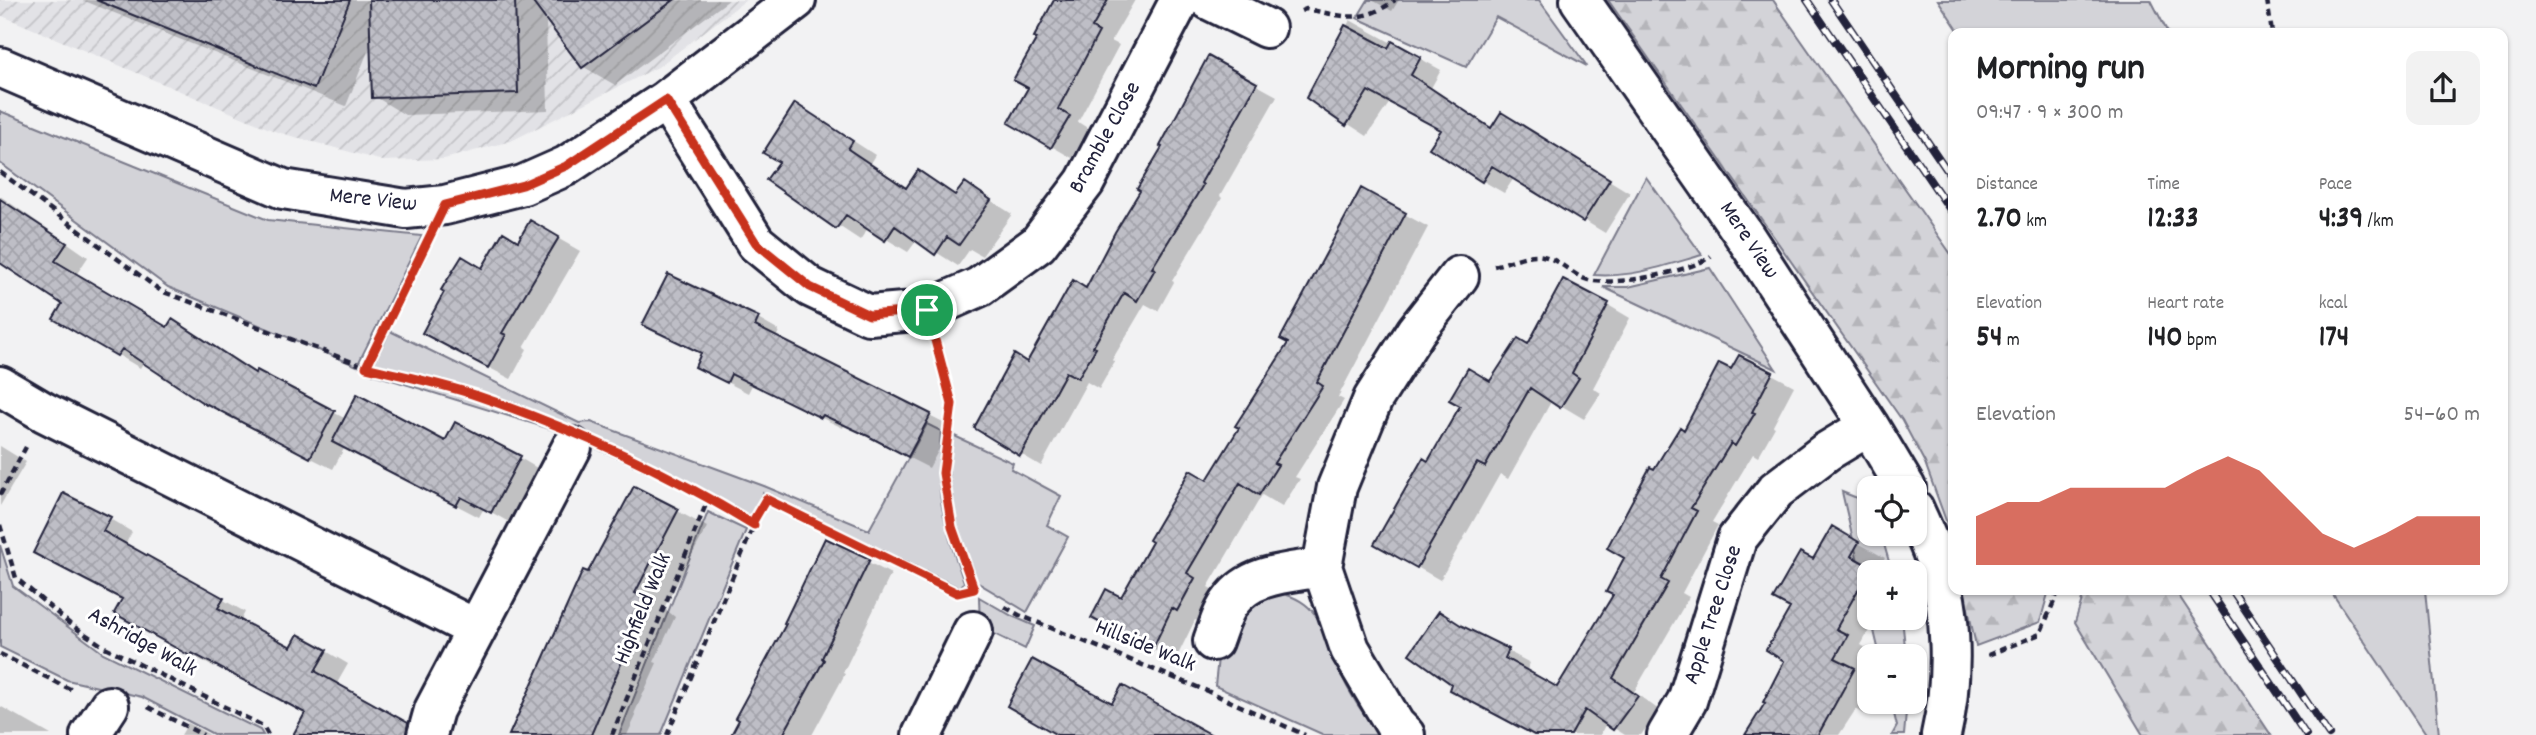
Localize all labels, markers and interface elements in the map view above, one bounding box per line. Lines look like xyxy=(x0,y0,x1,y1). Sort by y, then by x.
text: Morning run xyxy=(1976,43,2145,98)
button: share xyxy=(2406,51,2480,125)
street label: Bramble Close xyxy=(1062,76,1150,200)
text: 09:47 · 9 × 300 m xyxy=(1976,97,2123,130)
text: Distance xyxy=(1976,172,2038,199)
text: Time xyxy=(2147,172,2180,199)
text: Pace xyxy=(2319,172,2352,199)
street label: Mere View xyxy=(328,180,418,222)
street label: Mere View xyxy=(1710,195,1786,287)
text: 2.70 xyxy=(1976,199,2022,242)
text: 12:33 xyxy=(2147,199,2199,242)
text: 4:39 xyxy=(2319,199,2363,242)
text: km xyxy=(2022,209,2047,236)
text: /km xyxy=(2363,209,2394,236)
pin xyxy=(897,280,957,340)
icon: arrive xyxy=(908,291,946,329)
text: Elevation xyxy=(1976,291,2042,318)
text: Heart rate xyxy=(2147,291,2224,318)
text: kcal xyxy=(2319,291,2348,318)
text: 54 xyxy=(1976,318,2002,361)
text: 140 xyxy=(2147,318,2183,361)
text: 174 xyxy=(2319,318,2349,361)
text: m xyxy=(2002,328,2020,355)
text: bpm xyxy=(2183,328,2217,355)
text: Elevation xyxy=(1976,399,2056,432)
text: 54–60 m xyxy=(2404,399,2480,432)
map controls xyxy=(1857,476,1927,714)
button: locate xyxy=(1857,476,1927,546)
street label: Apple Tree Close xyxy=(1676,541,1752,689)
street label: Highfield Walk xyxy=(607,548,681,670)
button: + xyxy=(1857,560,1927,630)
street label: Ashridge Walk xyxy=(81,599,203,687)
street label: Hillside Walk xyxy=(1090,612,1200,682)
button: − xyxy=(1857,644,1927,714)

